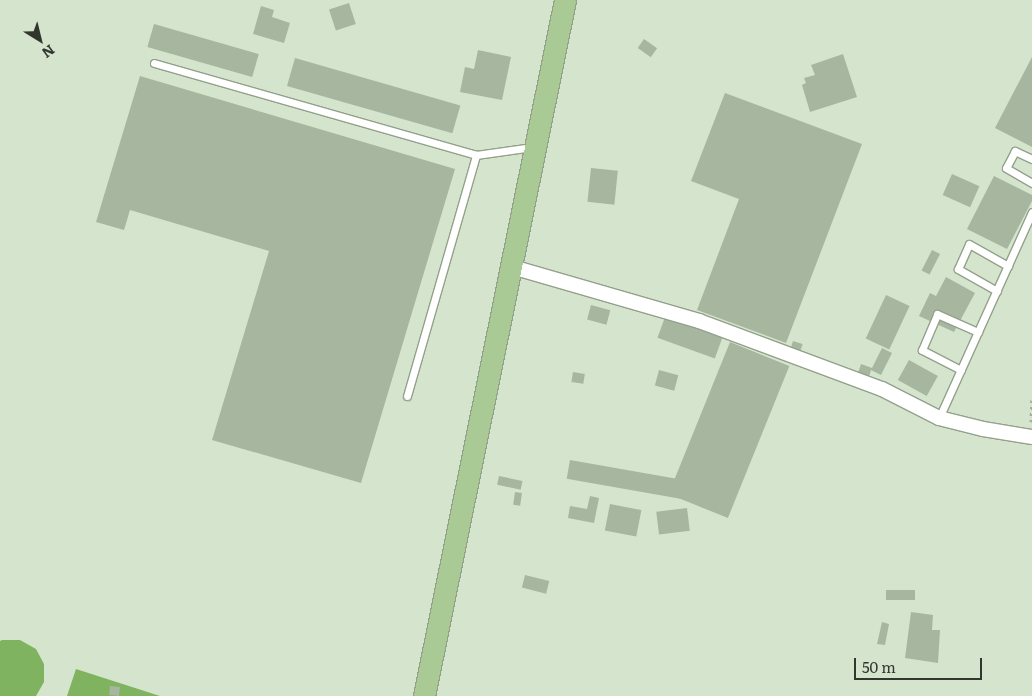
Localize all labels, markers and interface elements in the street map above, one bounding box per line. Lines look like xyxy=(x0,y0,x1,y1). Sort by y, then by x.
north arrow xyxy=(15,15,65,65)
text: N xyxy=(38,41,59,64)
scale bar xyxy=(857,648,984,680)
text: 50 m xyxy=(862,655,896,678)

